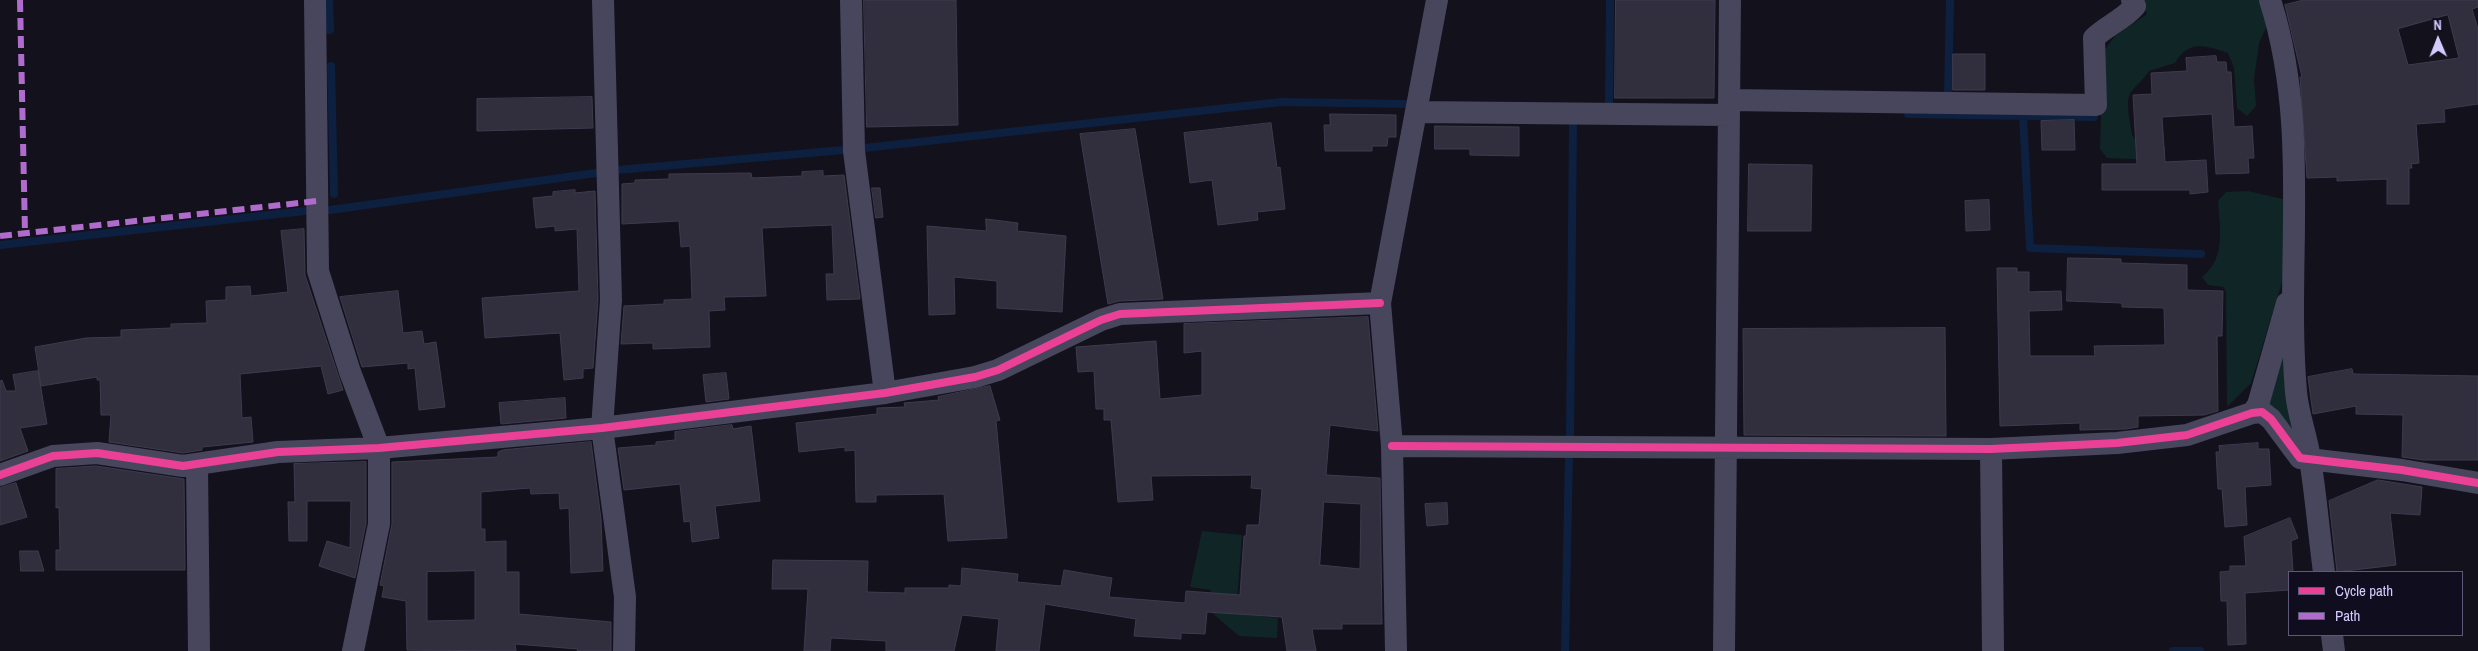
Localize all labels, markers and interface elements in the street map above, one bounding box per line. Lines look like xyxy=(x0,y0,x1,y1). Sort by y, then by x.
north arrow xyxy=(2413,15,2463,65)
text: N xyxy=(2433,16,2442,34)
legend xyxy=(2288,571,2463,636)
text: Cycle path xyxy=(2335,580,2393,601)
text: Path xyxy=(2335,605,2360,626)

